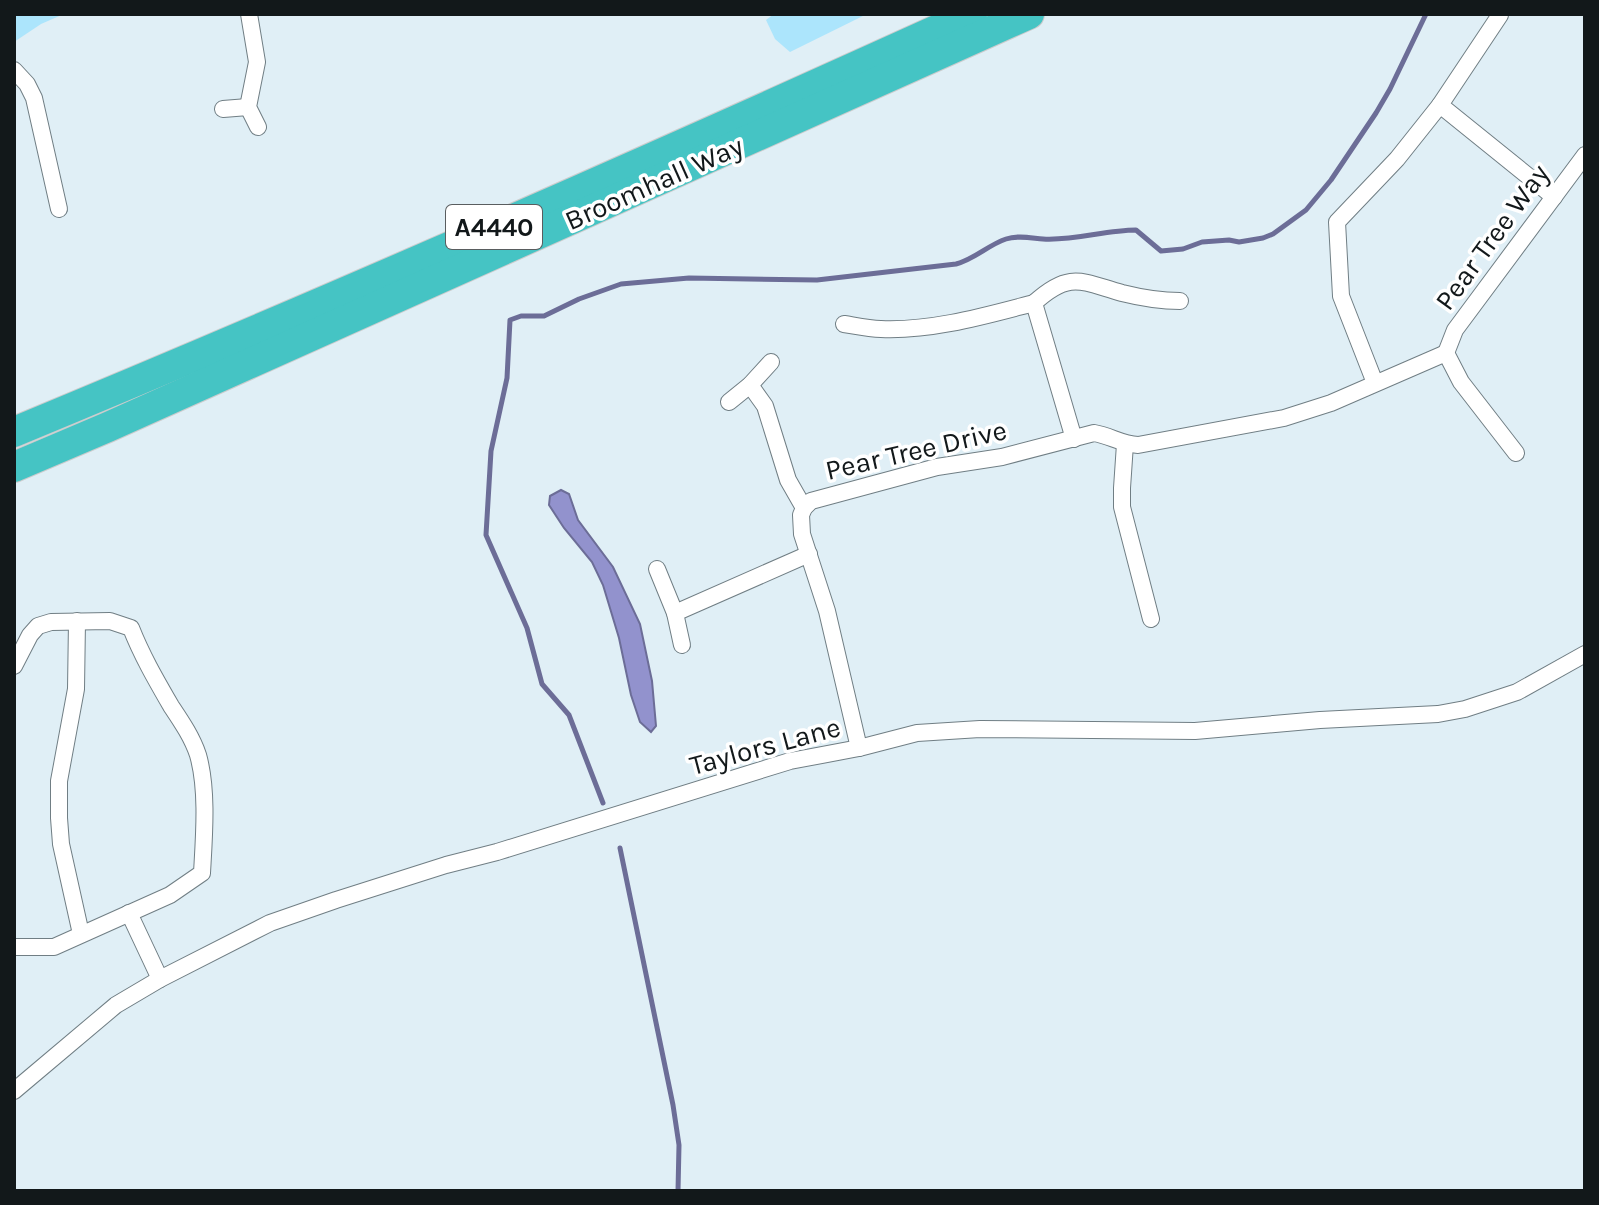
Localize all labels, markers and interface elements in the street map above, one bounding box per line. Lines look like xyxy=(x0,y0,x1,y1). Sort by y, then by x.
street label: Broomhall Way xyxy=(560,129,748,237)
street label: Pear Tree Way xyxy=(1428,158,1556,316)
road number: A4440 xyxy=(446,205,542,249)
street label: Pear Tree Drive xyxy=(822,413,1010,487)
street label: Taylors Lane xyxy=(686,710,844,782)

